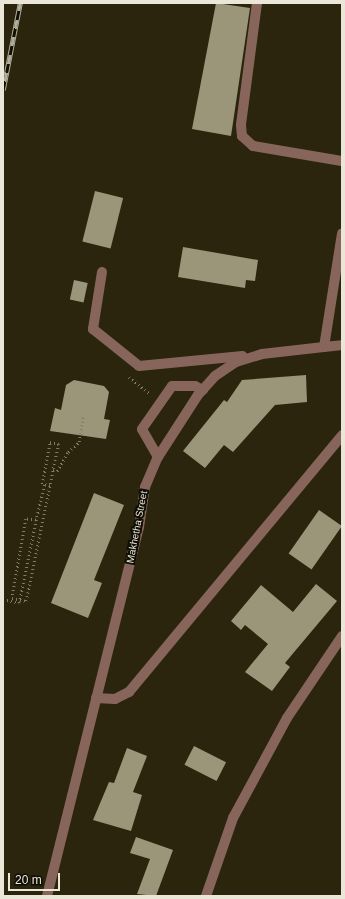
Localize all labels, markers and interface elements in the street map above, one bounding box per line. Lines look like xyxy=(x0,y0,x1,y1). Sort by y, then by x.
street label: Makhetha Street xyxy=(124,490,150,564)
scale bar xyxy=(10,865,62,891)
text: 20 m xyxy=(15,873,42,887)

